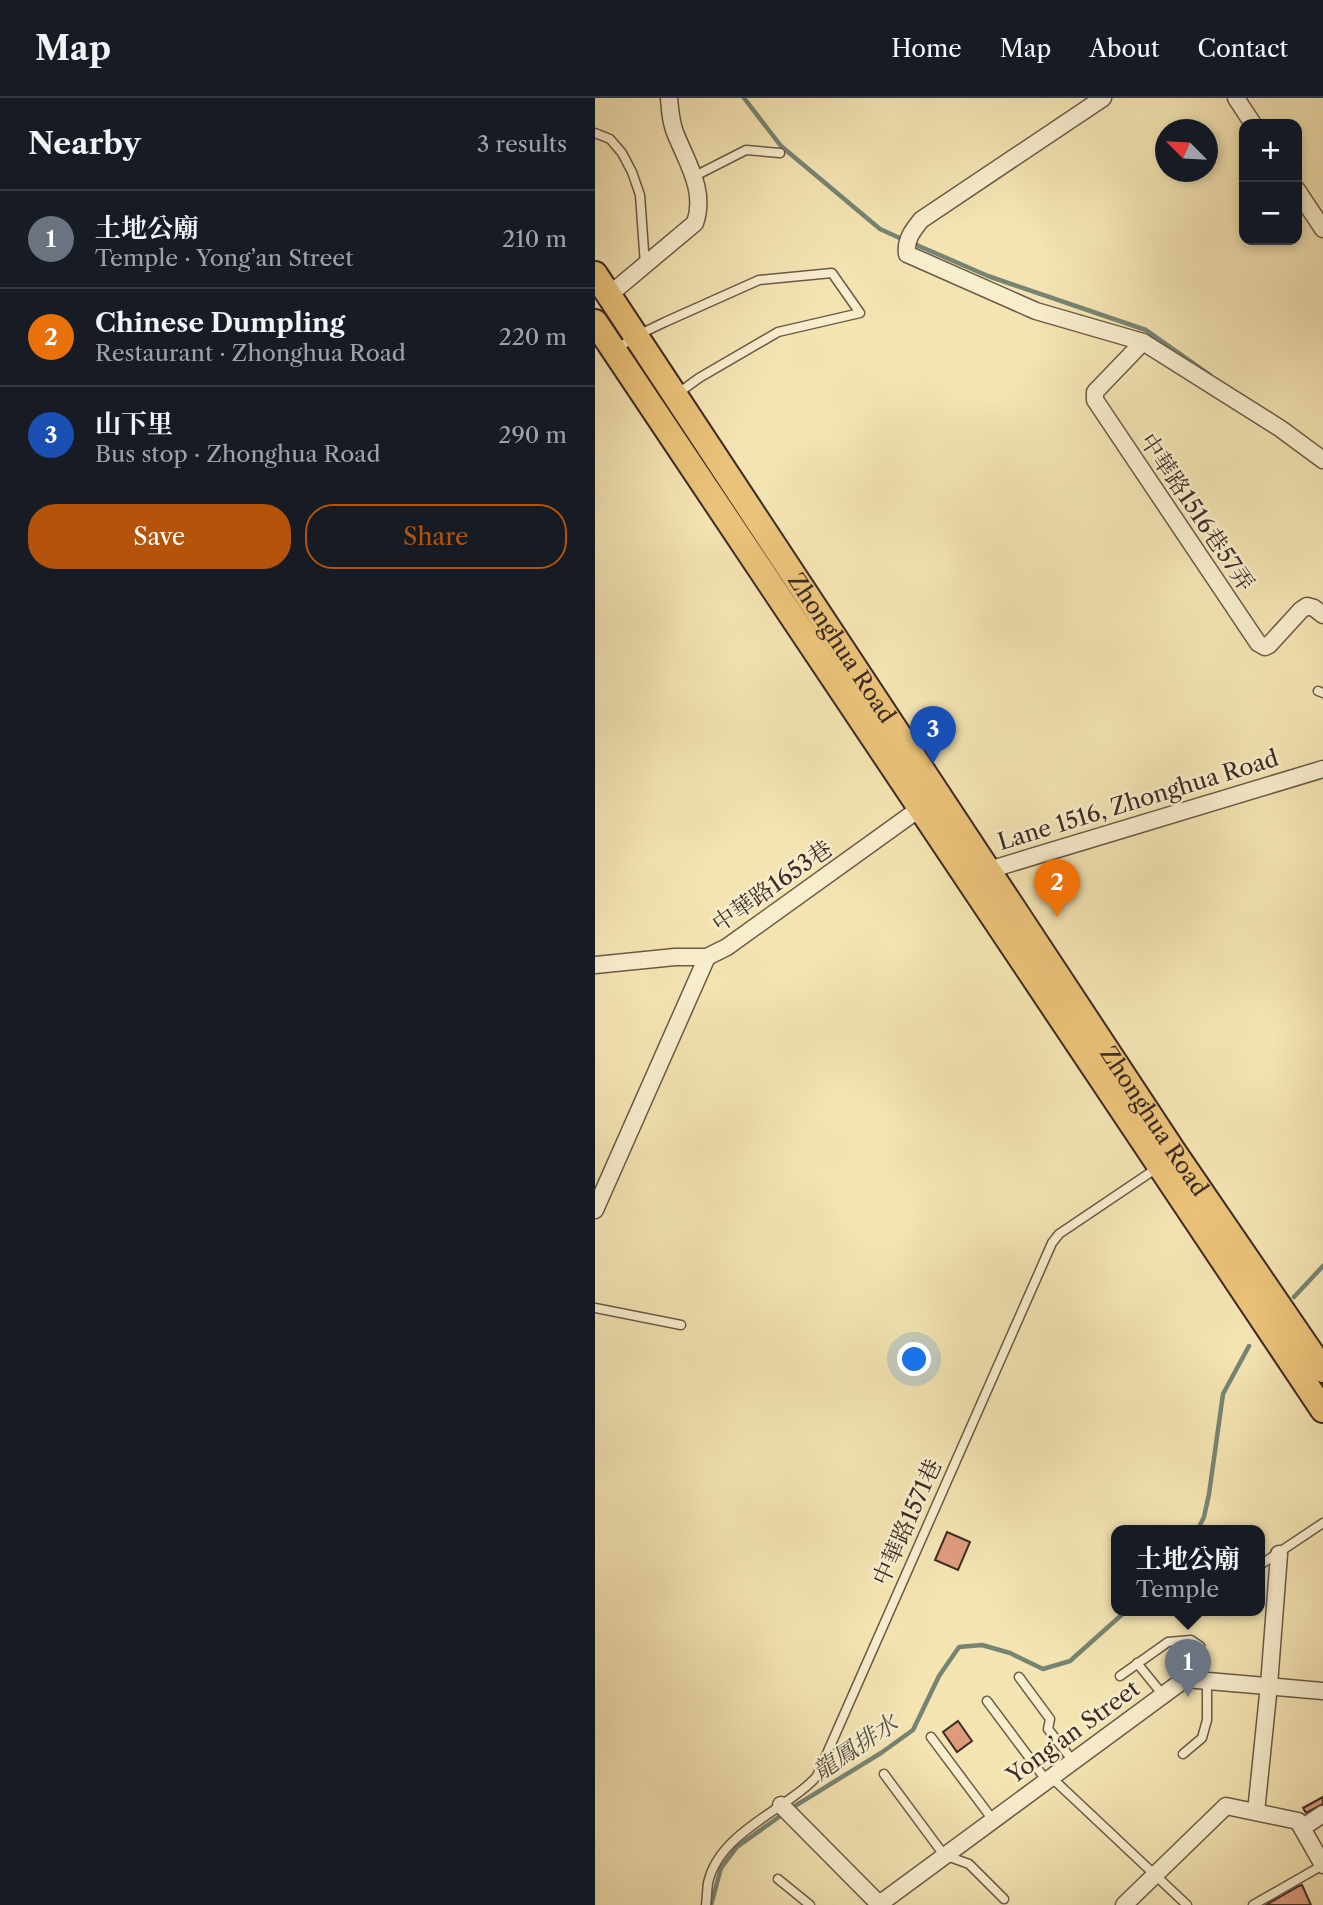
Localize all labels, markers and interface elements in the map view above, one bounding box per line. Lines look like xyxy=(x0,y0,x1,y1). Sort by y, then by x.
text: Map xyxy=(35,28,111,69)
text: Home xyxy=(891,34,962,63)
text: Map xyxy=(1000,34,1051,63)
text: About xyxy=(1089,34,1160,63)
text: Contact xyxy=(1198,34,1288,63)
north arrow xyxy=(1155,119,1218,182)
map controls xyxy=(1239,119,1302,245)
button: + xyxy=(1239,119,1302,182)
text: Nearby xyxy=(28,125,141,162)
text: 3 results xyxy=(477,130,567,158)
button: − xyxy=(1239,182,1302,245)
text: 土地公廟 xyxy=(95,212,199,244)
text: 1 xyxy=(46,225,56,253)
text: 210 m xyxy=(502,225,567,253)
text: Temple · Yong’an Street xyxy=(95,244,353,272)
text: Chinese Dumpling xyxy=(95,307,345,339)
text: 2 xyxy=(44,323,58,351)
text: 220 m xyxy=(498,323,567,351)
text: Restaurant · Zhonghua Road xyxy=(95,339,406,367)
text: 山下里 xyxy=(95,408,173,440)
text: 3 xyxy=(45,421,58,449)
text: 290 m xyxy=(498,421,567,449)
street label: 中華路1516巷57弄 xyxy=(1134,428,1260,596)
text: Bus stop · Zhonghua Road xyxy=(95,440,380,468)
button: Save xyxy=(28,504,291,569)
button: Share xyxy=(305,504,567,569)
street label: Zhonghua Road xyxy=(782,568,901,728)
pin: 3 xyxy=(910,706,956,764)
street label: Lane 1516, Zhonghua Road xyxy=(994,744,1282,856)
street label: 中華路1653巷 xyxy=(707,834,837,938)
pin: 2 xyxy=(1034,859,1080,917)
street label: Zhonghua Road xyxy=(1094,1041,1214,1201)
your location xyxy=(897,1342,931,1376)
street label: 中華路1571巷 xyxy=(867,1455,947,1589)
popup xyxy=(1111,1525,1265,1616)
text: 土地公廟 xyxy=(1136,1543,1240,1575)
text: Temple xyxy=(1136,1575,1219,1603)
pin: 1 xyxy=(1165,1639,1211,1697)
street label: Yong’an Street xyxy=(1000,1674,1145,1790)
water label: 龍鳳排水 xyxy=(807,1707,905,1786)

